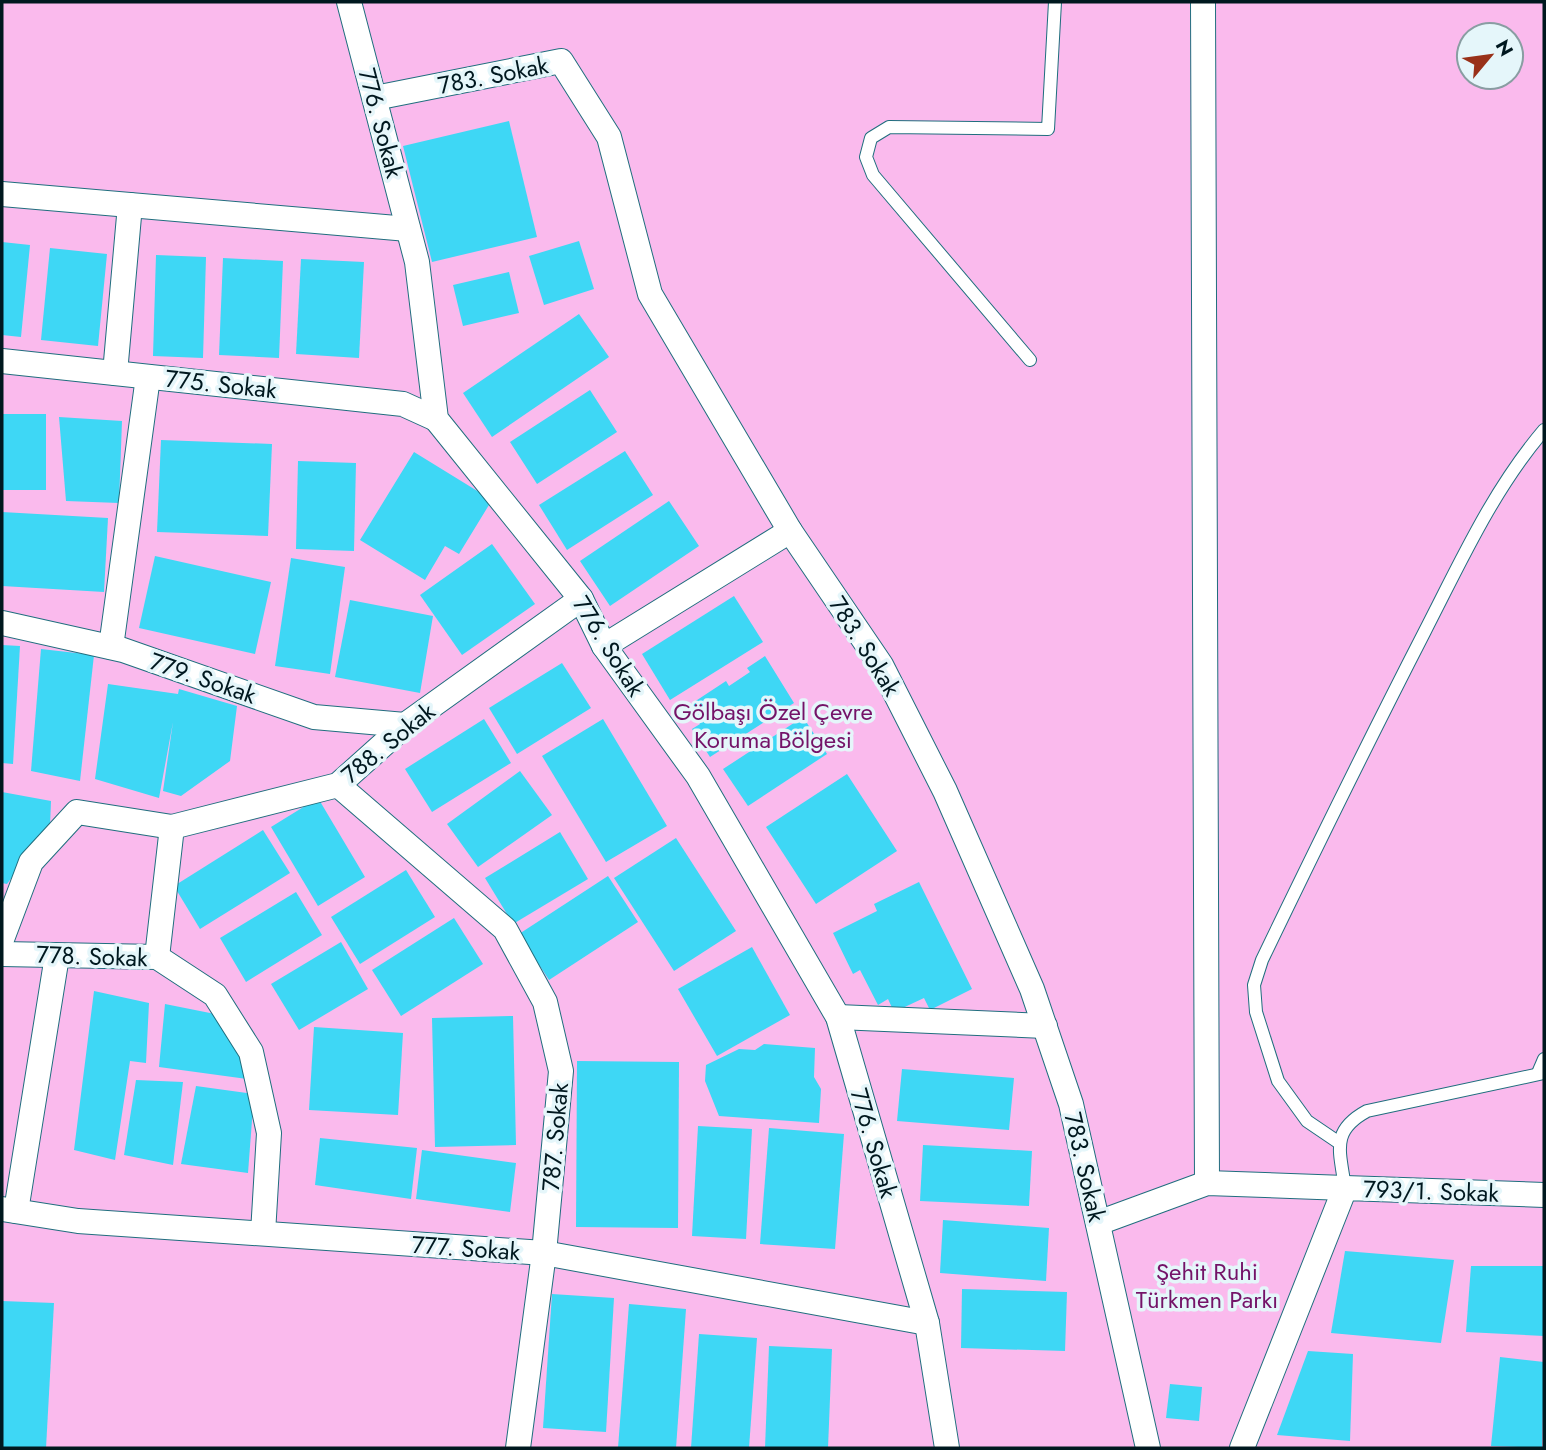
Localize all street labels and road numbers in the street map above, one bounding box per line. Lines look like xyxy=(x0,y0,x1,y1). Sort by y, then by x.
street label: 783. Sokak xyxy=(435,47,552,103)
street label: 776. Sokak xyxy=(350,64,413,182)
street label: 775. Sokak xyxy=(163,361,279,407)
street label: 776. Sokak xyxy=(564,589,654,703)
street label: 783. Sokak xyxy=(821,589,910,703)
street label: 779. Sokak xyxy=(145,643,261,713)
street label: 788. Sokak xyxy=(334,694,443,792)
street label: 778. Sokak xyxy=(36,937,149,975)
street label: 787. Sokak xyxy=(533,1081,577,1193)
street label: 776. Sokak xyxy=(842,1084,906,1202)
street label: 783. Sokak xyxy=(1055,1109,1115,1226)
street label: 793/1. Sokak xyxy=(1363,1171,1500,1211)
street label: 777. Sokak xyxy=(411,1227,522,1269)

